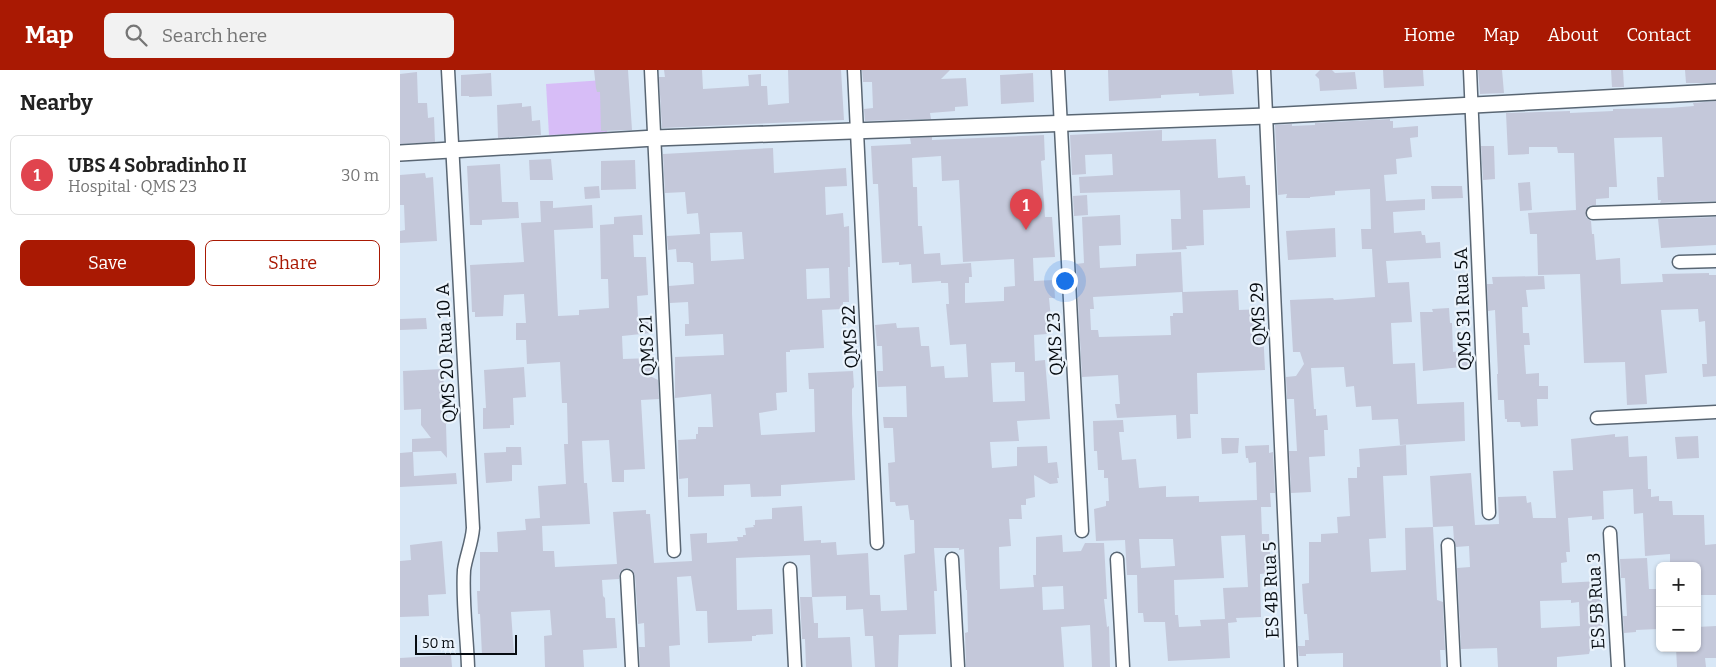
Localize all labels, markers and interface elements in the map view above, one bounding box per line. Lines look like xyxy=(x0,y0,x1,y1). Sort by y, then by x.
search box xyxy=(104,13,454,58)
text: Map xyxy=(25,21,74,49)
icon: search xyxy=(122,21,150,49)
text: Search here xyxy=(162,24,267,47)
text: Home xyxy=(1404,24,1455,46)
text: Map xyxy=(1483,24,1519,46)
text: About xyxy=(1547,24,1598,46)
text: Contact xyxy=(1626,24,1691,46)
text: Nearby xyxy=(20,90,93,116)
text: UBS 4 Sobradinho II xyxy=(68,154,247,177)
text: 1 xyxy=(34,166,40,185)
text: 30 m xyxy=(341,166,379,185)
text: Hospital · QMS 23 xyxy=(68,177,197,196)
pin: 1 xyxy=(1010,189,1042,230)
button: Save xyxy=(20,240,195,286)
button: Share xyxy=(205,240,380,286)
street label: QMS 31 Rua 5A xyxy=(1450,247,1476,371)
your location xyxy=(1052,268,1078,294)
street label: QMS 29 xyxy=(1245,281,1271,347)
street label: QMS 20 Rua 10 A xyxy=(431,282,461,423)
street label: QMS 22 xyxy=(837,305,863,369)
street label: QMS 23 xyxy=(1042,312,1068,376)
street label: QMS 21 xyxy=(634,314,660,377)
street label: ES 4B Rua 5 xyxy=(1258,541,1284,639)
street label: ES 5B Rua 3 xyxy=(1582,552,1610,650)
map controls xyxy=(1656,562,1701,652)
button: + xyxy=(1656,562,1701,607)
button: − xyxy=(1656,607,1701,652)
scale bar xyxy=(415,632,518,655)
text: 50 m xyxy=(422,635,455,652)

